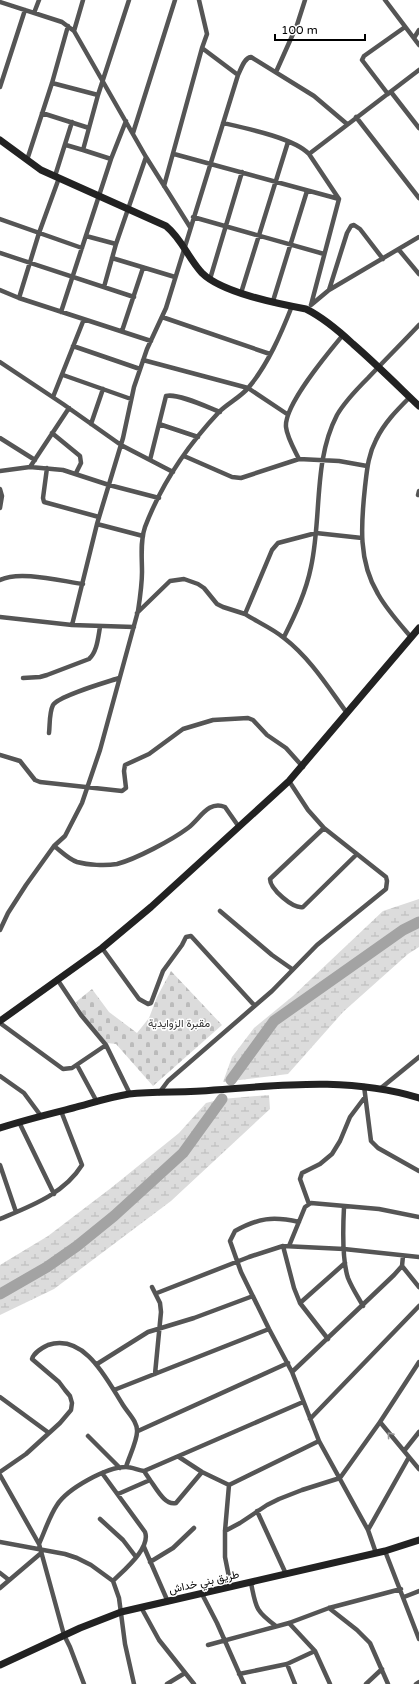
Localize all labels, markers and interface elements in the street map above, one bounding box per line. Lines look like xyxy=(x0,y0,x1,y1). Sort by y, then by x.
scale bar xyxy=(275,16,365,42)
text: 100 m xyxy=(281,23,318,37)
park label: مقبرة الزوايدية xyxy=(148,1017,210,1030)
one-way arrow xyxy=(388,1432,395,1440)
street label: طريق بني خداش xyxy=(168,1568,241,1599)

